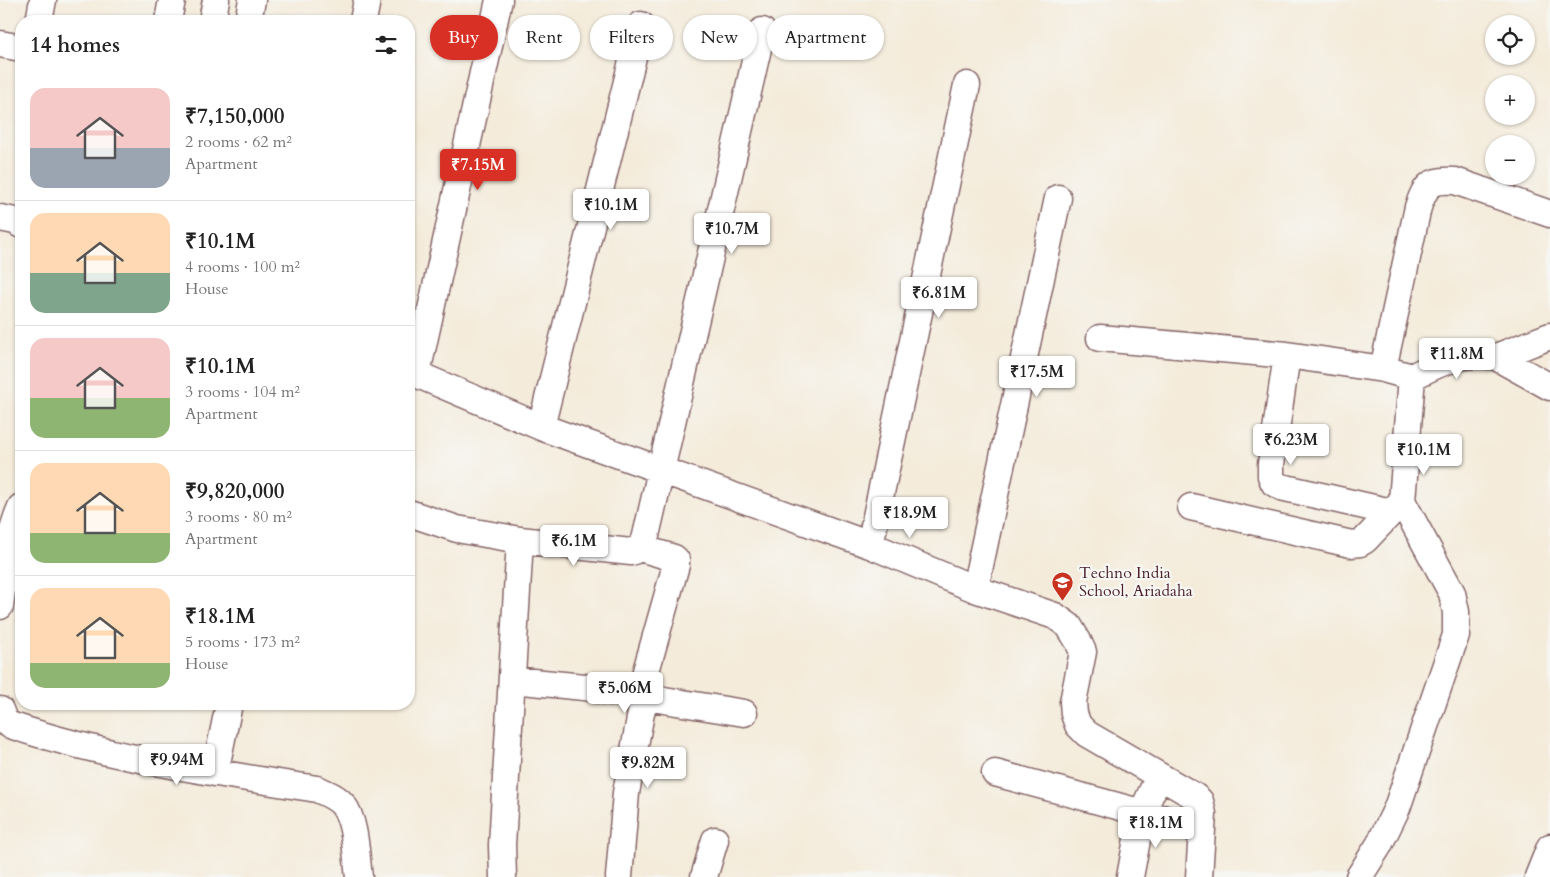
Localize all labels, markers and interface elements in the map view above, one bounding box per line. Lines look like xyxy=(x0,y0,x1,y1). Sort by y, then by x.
chip: Buy xyxy=(430,15,498,60)
chip: Rent xyxy=(508,15,580,60)
chip: Filters xyxy=(590,15,673,60)
chip: New xyxy=(683,15,757,60)
chip: Apartment xyxy=(767,15,884,60)
map controls xyxy=(1485,15,1535,185)
button: locate xyxy=(1485,15,1535,65)
text: 14 homes xyxy=(30,31,120,60)
icon: filters xyxy=(372,31,400,59)
button: + xyxy=(1485,75,1535,125)
text: ₹7,150,000 xyxy=(185,102,285,131)
icon: home xyxy=(70,108,130,168)
text: 2 rooms · 62 m² xyxy=(185,131,292,153)
button: − xyxy=(1485,135,1535,185)
pin: ₹7.15M xyxy=(437,148,519,191)
text: Apartment xyxy=(185,153,258,175)
text: ₹7.15M xyxy=(451,154,505,176)
pin: ₹10.1M xyxy=(570,188,652,231)
text: ₹10.1M xyxy=(584,194,638,216)
pin: ₹10.7M xyxy=(691,212,773,255)
text: ₹10.7M xyxy=(705,218,759,240)
text: ₹10.1M xyxy=(185,227,256,256)
icon: home xyxy=(70,233,130,293)
text: 4 rooms · 100 m² xyxy=(185,256,300,278)
pin: ₹6.81M xyxy=(898,276,980,319)
text: House xyxy=(185,278,228,300)
text: ₹6.81M xyxy=(912,282,966,304)
pin: ₹11.8M xyxy=(1416,338,1498,380)
text: ₹11.8M xyxy=(1430,343,1484,365)
text: ₹10.1M xyxy=(185,352,256,381)
pin: ₹17.5M xyxy=(996,356,1078,398)
icon: home xyxy=(70,358,130,418)
text: ₹17.5M xyxy=(1010,361,1064,383)
text: 3 rooms · 104 m² xyxy=(185,381,300,403)
text: Apartment xyxy=(185,403,258,425)
pin: ₹6.23M xyxy=(1250,424,1332,466)
text: ₹6.23M xyxy=(1264,429,1318,451)
pin: ₹10.1M xyxy=(1383,434,1465,476)
text: ₹10.1M xyxy=(1397,439,1451,461)
text: ₹9,820,000 xyxy=(185,477,285,506)
icon: home xyxy=(70,483,130,543)
pin: ₹18.9M xyxy=(869,496,951,539)
text: ₹18.9M xyxy=(883,502,937,524)
text: 3 rooms · 80 m² xyxy=(185,506,292,528)
pin: ₹6.1M xyxy=(539,524,609,567)
text: Apartment xyxy=(185,528,258,550)
text: ₹6.1M xyxy=(551,530,597,552)
place label: Techno India School, Ariadaha xyxy=(1079,562,1193,602)
school or university icon: Techno India School, Ariadaha xyxy=(1051,570,1075,601)
text: ₹18.1M xyxy=(185,602,256,631)
icon: home xyxy=(70,608,130,668)
text: 5 rooms · 173 m² xyxy=(185,631,300,653)
text: House xyxy=(185,653,228,675)
pin: ₹5.06M xyxy=(584,672,666,714)
text: ₹5.06M xyxy=(598,677,652,699)
pin: ₹9.94M xyxy=(136,744,218,786)
pin: ₹9.82M xyxy=(607,746,689,789)
text: ₹9.94M xyxy=(150,749,204,771)
text: ₹9.82M xyxy=(621,752,675,774)
pin: ₹18.1M xyxy=(1115,806,1197,849)
text: ₹18.1M xyxy=(1129,812,1183,834)

